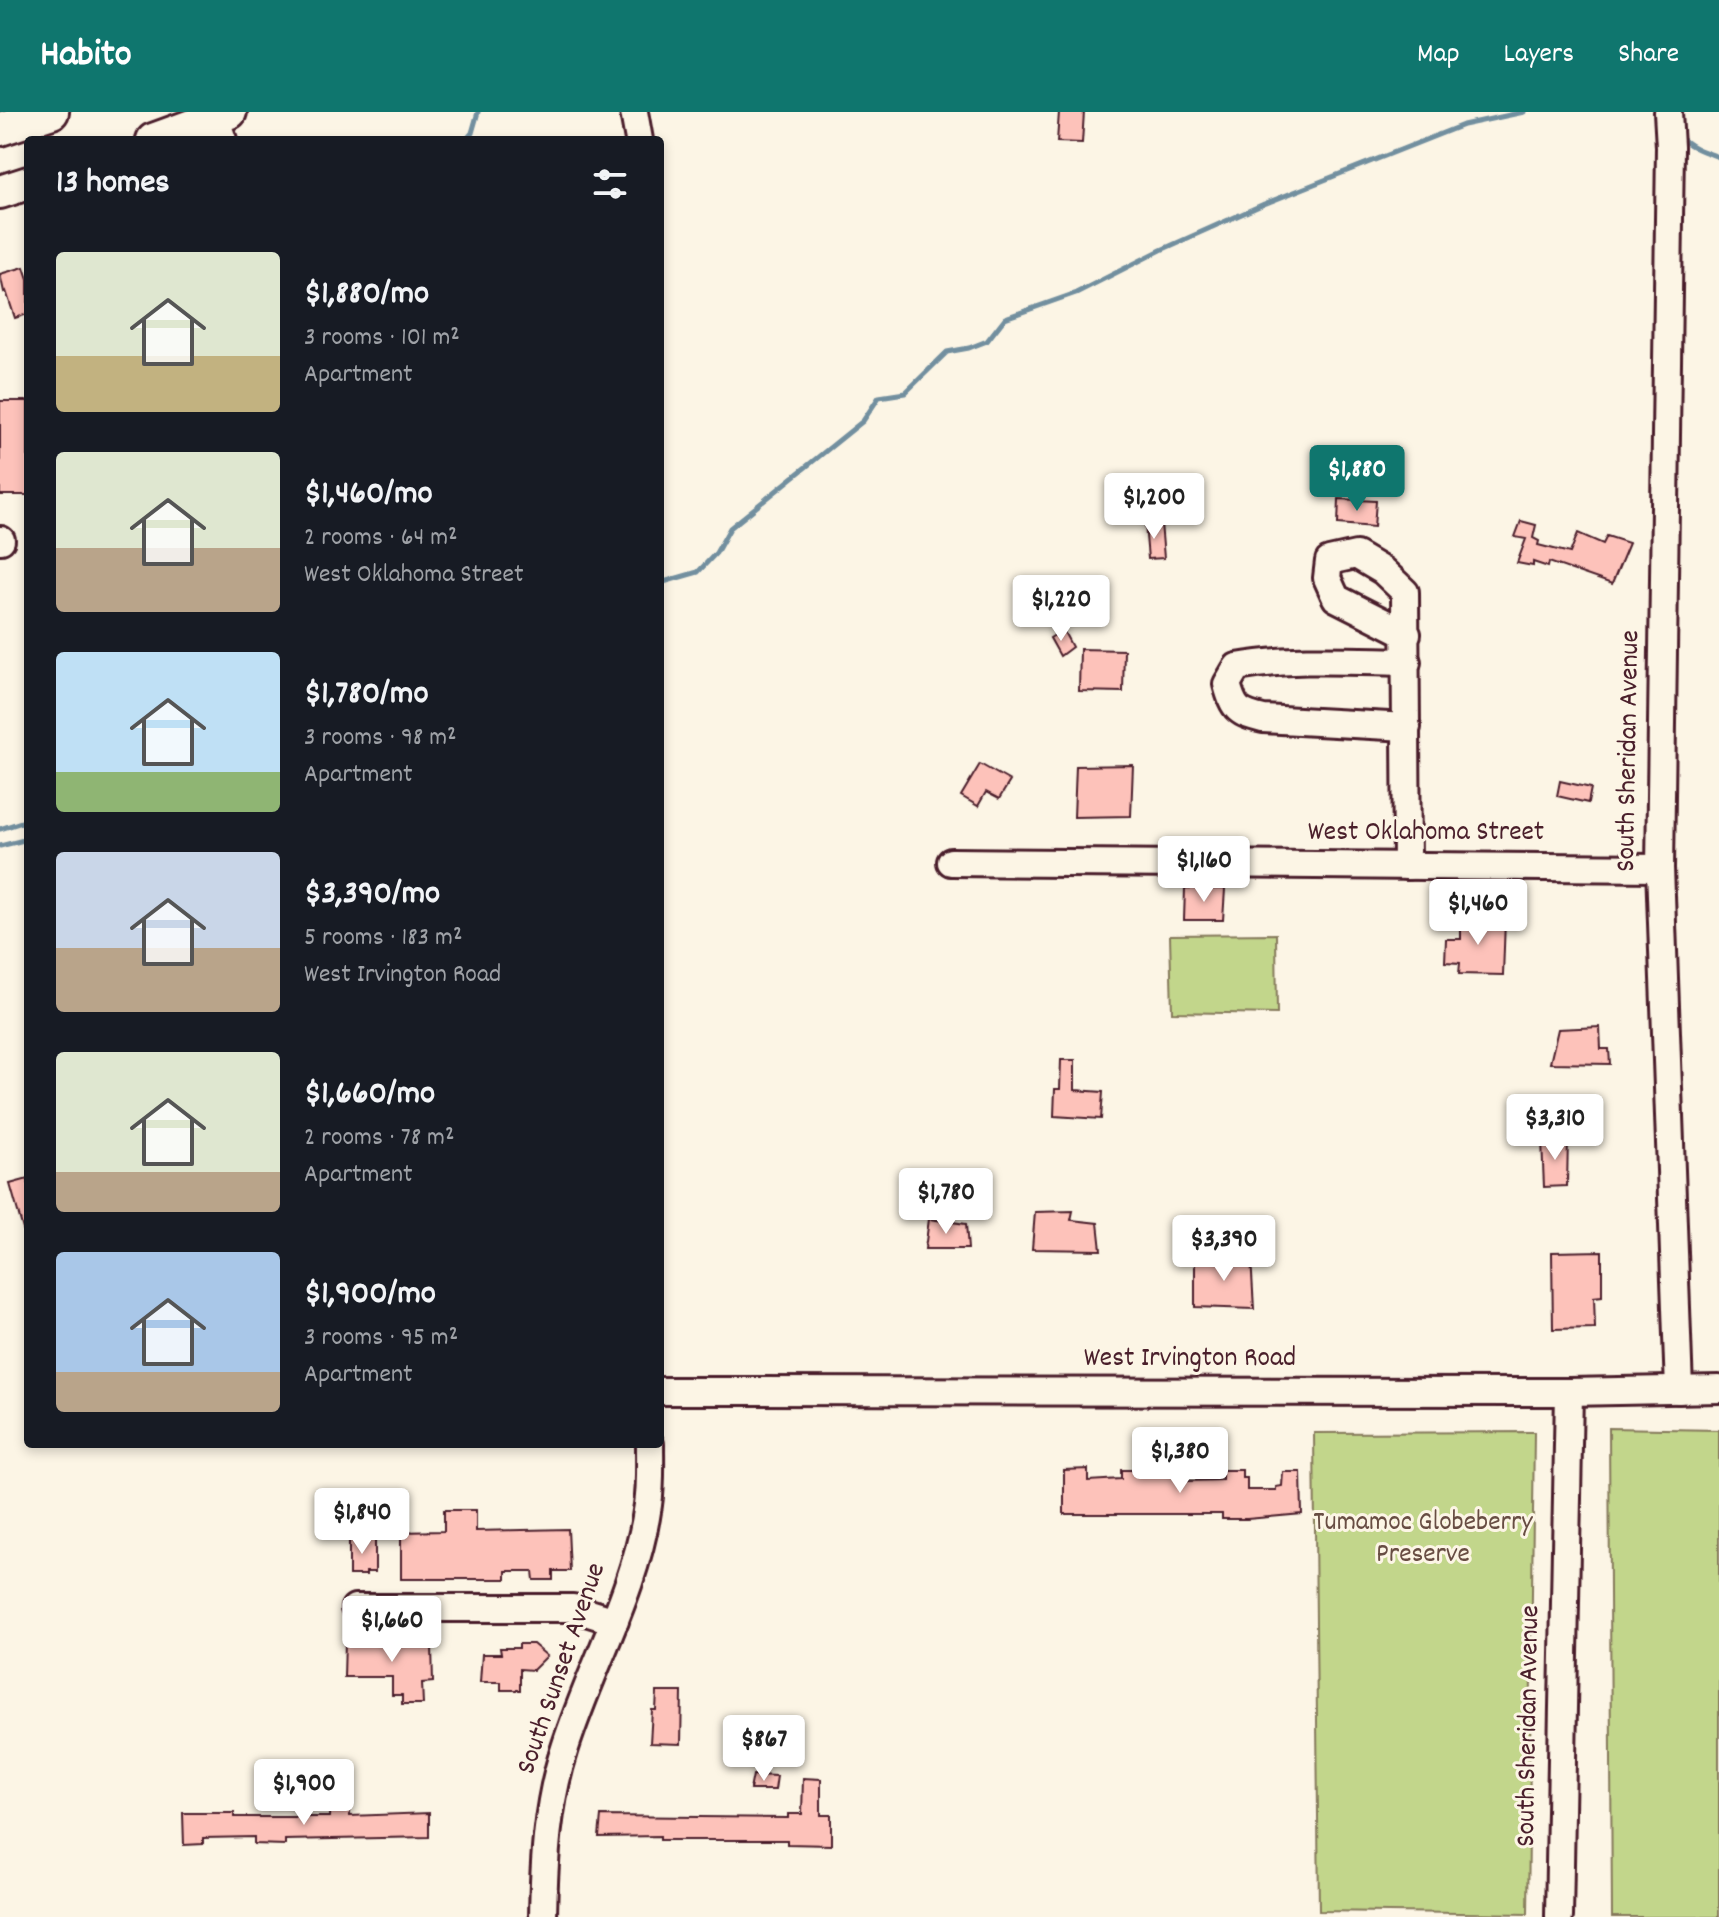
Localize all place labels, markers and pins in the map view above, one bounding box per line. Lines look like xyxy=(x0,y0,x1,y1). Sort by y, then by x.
pin: $1,880 xyxy=(1292,445,1422,513)
pin: $1,200 xyxy=(1089,473,1219,541)
pin: $1,220 xyxy=(996,575,1126,643)
pin: $1,160 xyxy=(1139,836,1269,904)
pin: $1,460 xyxy=(1413,879,1543,947)
pin: $3,310 xyxy=(1490,1094,1620,1162)
pin: $1,780 xyxy=(881,1168,1011,1236)
pin: $3,390 xyxy=(1159,1215,1289,1283)
pin: $1,380 xyxy=(1115,1427,1245,1495)
pin: $1,840 xyxy=(297,1488,427,1556)
pin: $1,660 xyxy=(327,1596,457,1664)
pin: $867 xyxy=(717,1715,811,1783)
pin: $1,900 xyxy=(239,1759,369,1827)

